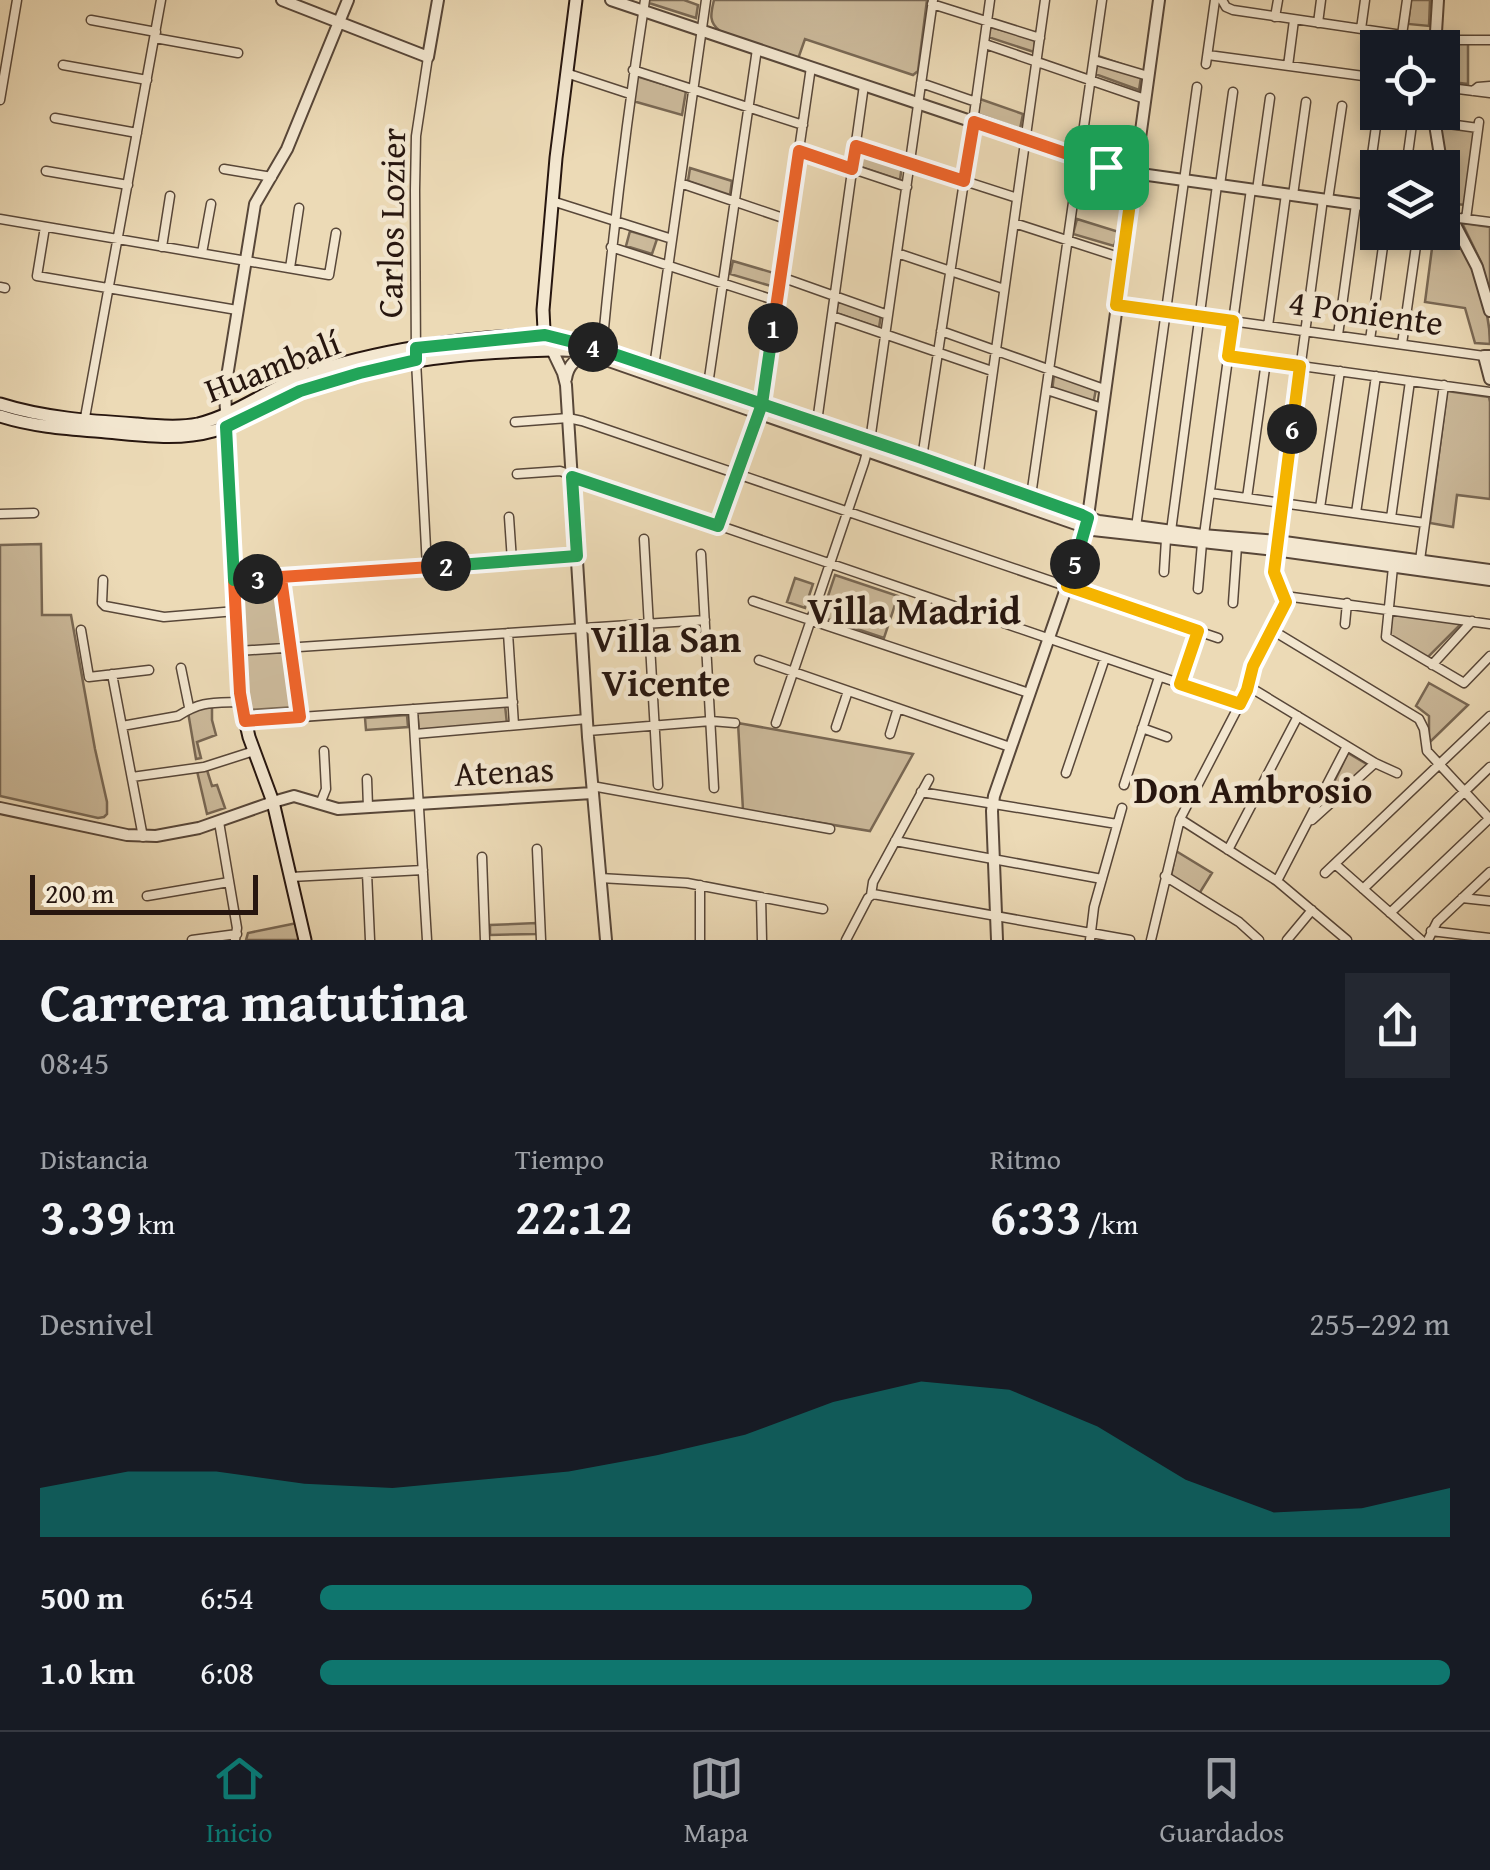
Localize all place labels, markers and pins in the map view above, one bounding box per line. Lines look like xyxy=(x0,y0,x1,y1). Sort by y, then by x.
pin xyxy=(1064,125,1149,210)
pin: 1 xyxy=(748,303,798,353)
pin: 4 xyxy=(568,322,618,372)
pin: 6 xyxy=(1267,404,1317,454)
pin: 5 xyxy=(1050,539,1100,589)
pin: 2 xyxy=(421,541,471,591)
pin: 3 xyxy=(233,554,283,604)

